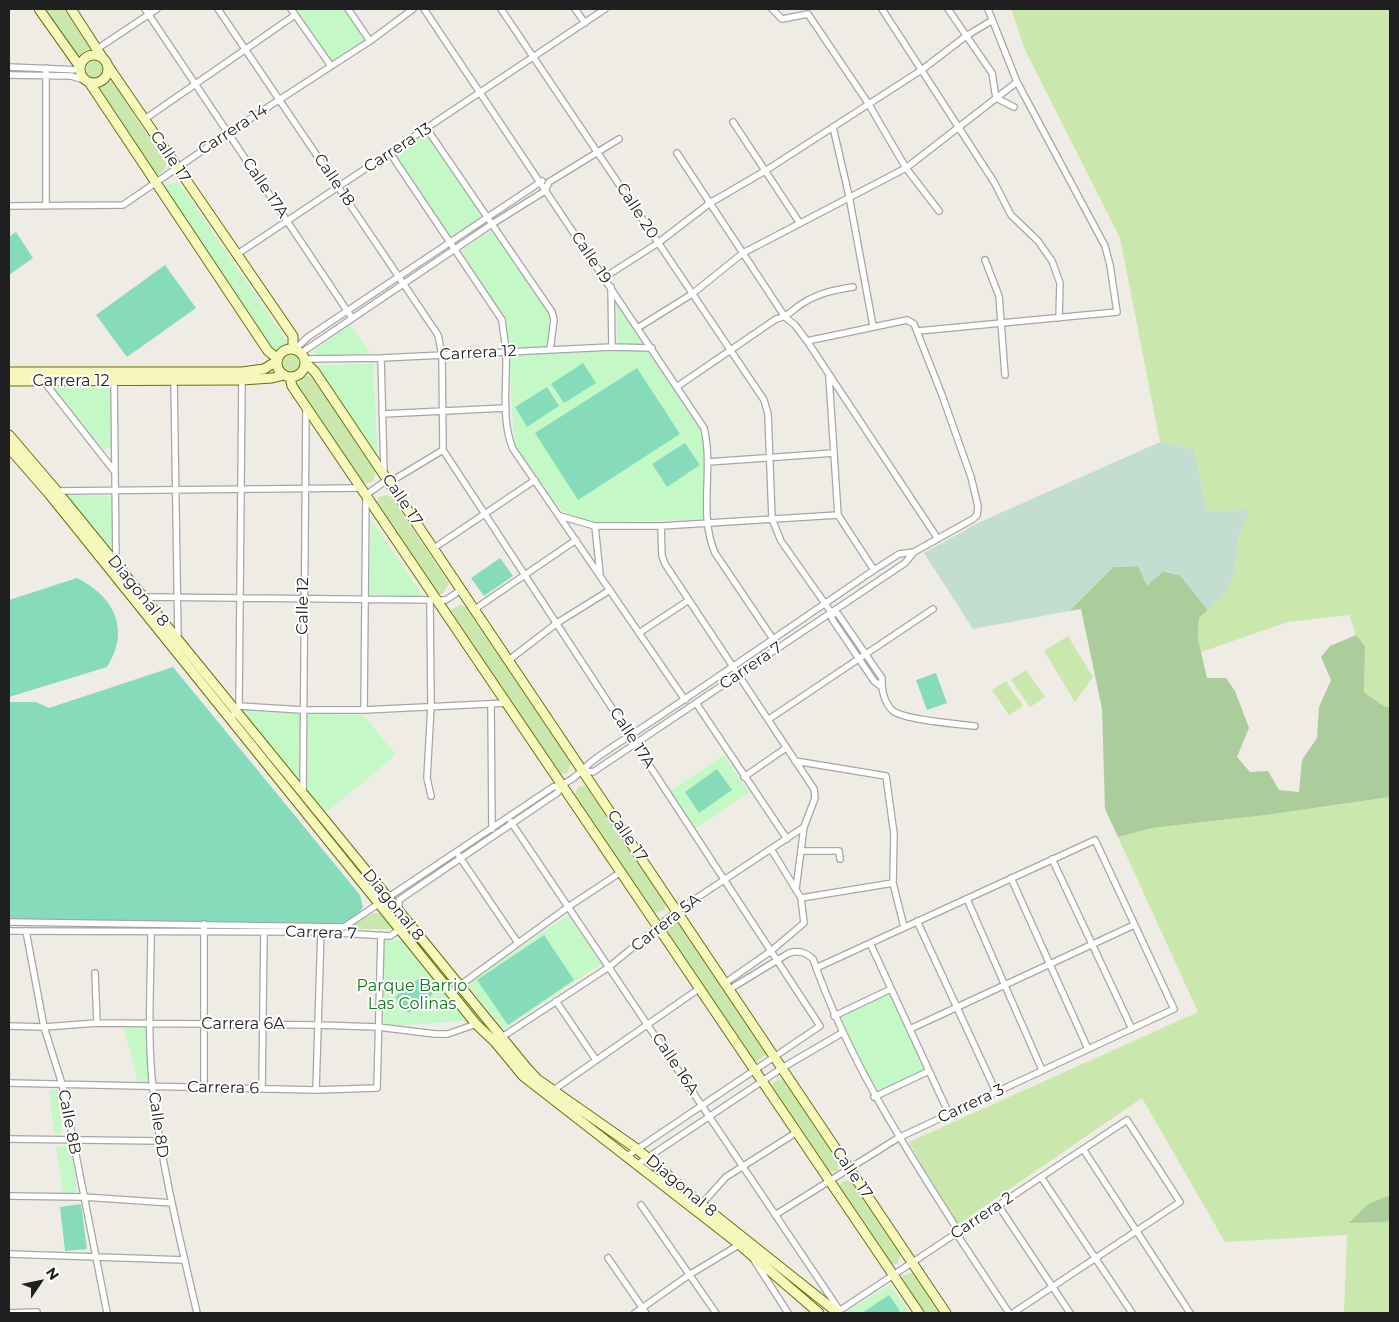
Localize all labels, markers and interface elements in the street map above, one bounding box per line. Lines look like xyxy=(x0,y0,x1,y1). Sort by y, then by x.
street label: Carrera 14 xyxy=(195,101,271,159)
street label: Carrera 13 xyxy=(360,119,436,177)
street label: Calle 17 xyxy=(146,127,194,187)
street label: Calle 18 xyxy=(310,150,358,210)
street label: Calle 17A xyxy=(238,154,292,222)
street label: Calle 20 xyxy=(612,179,662,243)
street label: Calle 19 xyxy=(567,228,615,288)
street label: Carrera 12 xyxy=(439,341,517,365)
street label: Carrera 12 xyxy=(32,371,110,391)
street label: Calle 17 xyxy=(378,470,426,530)
street label: Diagonal 8 xyxy=(103,551,173,631)
street label: Calle 12 xyxy=(293,577,313,635)
street label: Carrera 7 xyxy=(716,638,786,694)
street label: Calle 17A xyxy=(605,704,659,772)
street label: Calle 17 xyxy=(603,806,651,866)
street label: Diagonal 8 xyxy=(358,865,428,945)
street label: Carrera 5A xyxy=(627,890,705,956)
street label: Carrera 7 xyxy=(285,922,357,944)
park label: Parque Barrio Las Colinas xyxy=(357,976,467,1014)
street label: Carrera 6A xyxy=(201,1014,285,1034)
street label: Calle 16A xyxy=(647,1030,703,1098)
street label: Carrera 6 xyxy=(187,1078,259,1098)
street label: Carrera 3 xyxy=(935,1080,1007,1128)
street label: Calle 8B xyxy=(53,1088,85,1156)
street label: Calle 8D xyxy=(144,1091,172,1159)
street label: Calle 17 xyxy=(828,1143,876,1203)
street label: Diagonal 8 xyxy=(642,1151,720,1221)
street label: Carrera 2 xyxy=(947,1188,1017,1244)
north arrow xyxy=(15,1257,65,1307)
text: N xyxy=(42,1264,63,1283)

